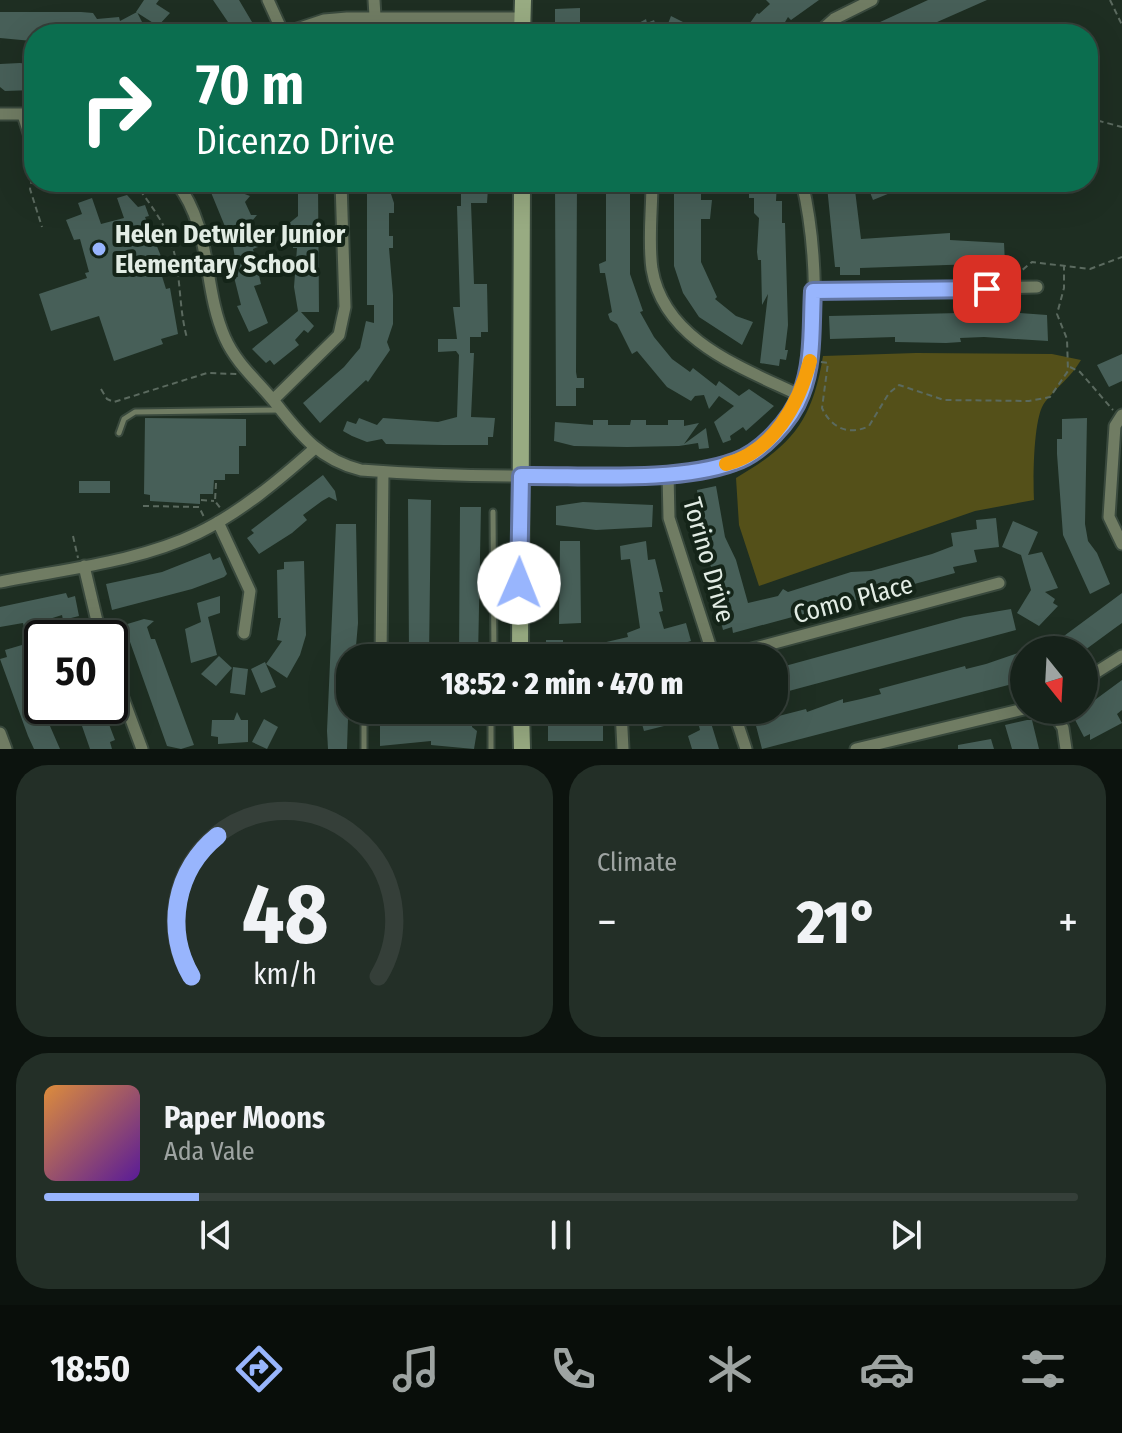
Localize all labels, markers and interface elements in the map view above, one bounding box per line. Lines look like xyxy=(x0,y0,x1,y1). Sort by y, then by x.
text: 70 m xyxy=(196,52,304,119)
icon: right xyxy=(64,56,168,160)
text: Dicenzo Drive xyxy=(196,120,395,164)
place label: Helen Detwiler Junior Elementary School xyxy=(115,219,346,280)
marker: Helen Detwiler Junior Elementary School xyxy=(90,240,108,258)
pin xyxy=(953,255,1021,323)
icon: arrive xyxy=(965,267,1009,311)
street label: Torino Drive xyxy=(676,494,741,626)
position arrow xyxy=(477,541,561,625)
street label: Como Place xyxy=(790,569,916,630)
speed limit sign: 50 xyxy=(24,620,128,724)
north arrow xyxy=(1010,636,1098,724)
map controls xyxy=(1010,636,1098,724)
text: 18:52 · 2 min · 470 m xyxy=(441,666,683,702)
text: Climate xyxy=(597,847,677,878)
text: 48 xyxy=(241,865,328,965)
text: 21° xyxy=(797,887,878,959)
text: − xyxy=(597,896,617,949)
text: + xyxy=(1058,896,1078,949)
text: km/h xyxy=(253,957,316,992)
text: Paper Moons xyxy=(164,1100,325,1136)
text: Ada Vale xyxy=(164,1136,255,1167)
icon: previous xyxy=(194,1213,238,1257)
icon: pause xyxy=(539,1213,583,1257)
icon: next xyxy=(884,1213,928,1257)
icon: directions xyxy=(231,1341,287,1397)
icon: music xyxy=(388,1341,444,1397)
icon: phone xyxy=(545,1341,601,1397)
icon: climate xyxy=(702,1341,758,1397)
icon: car xyxy=(859,1341,915,1397)
icon: filters xyxy=(1015,1341,1071,1397)
text: 18:50 xyxy=(50,1347,131,1391)

